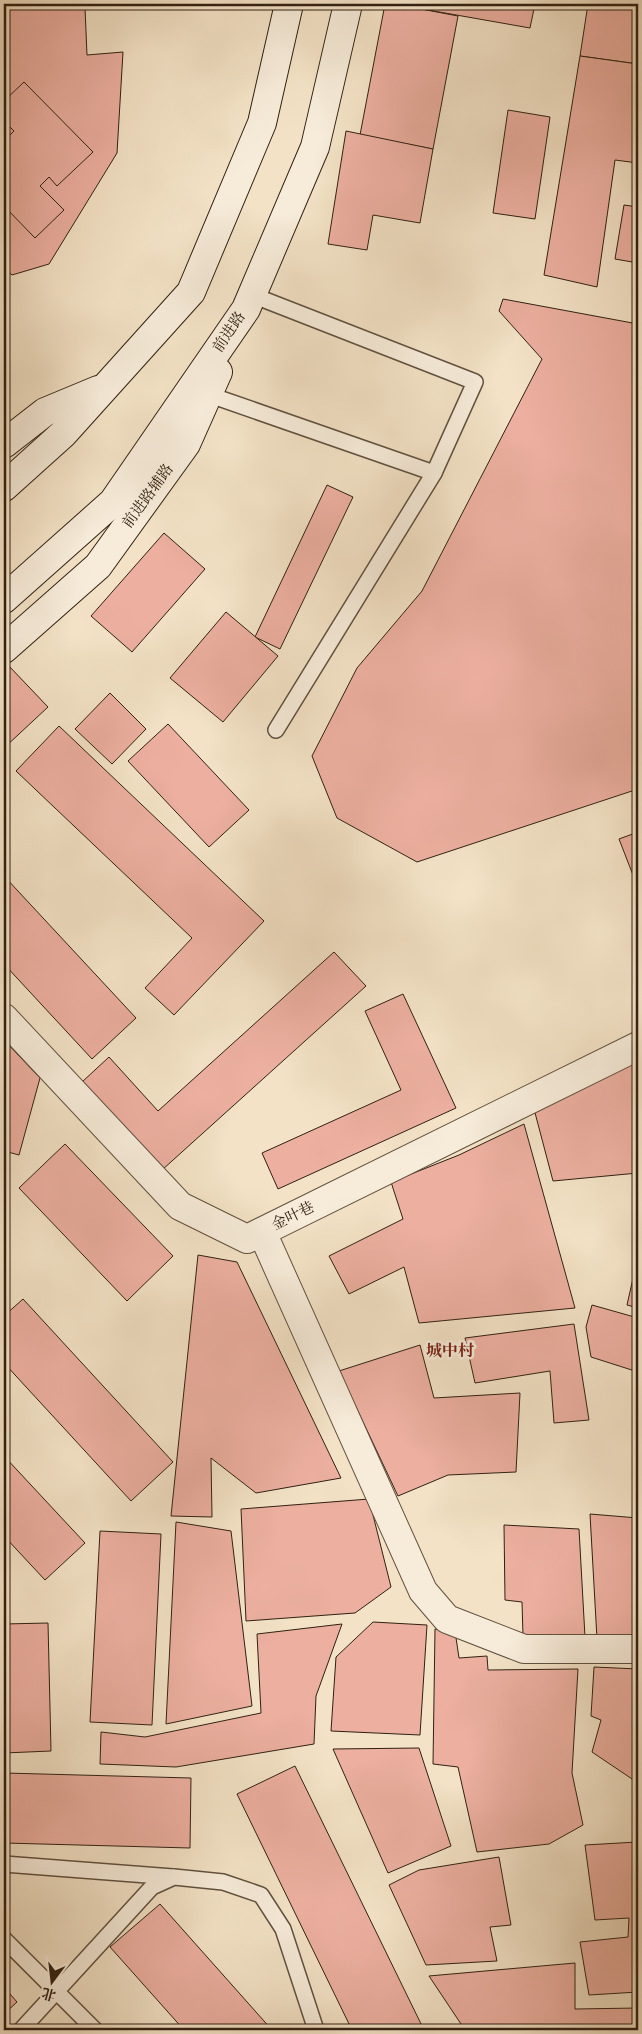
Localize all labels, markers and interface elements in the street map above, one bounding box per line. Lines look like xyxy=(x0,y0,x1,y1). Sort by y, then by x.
street label: 前进路 xyxy=(209,308,249,356)
street label: 前进路辅路 xyxy=(118,460,178,532)
street label: 金叶巷 xyxy=(269,1198,317,1234)
district label: 城中村 xyxy=(426,1342,474,1362)
north arrow xyxy=(28,1956,78,2006)
text: 北 xyxy=(40,1983,58,2004)

